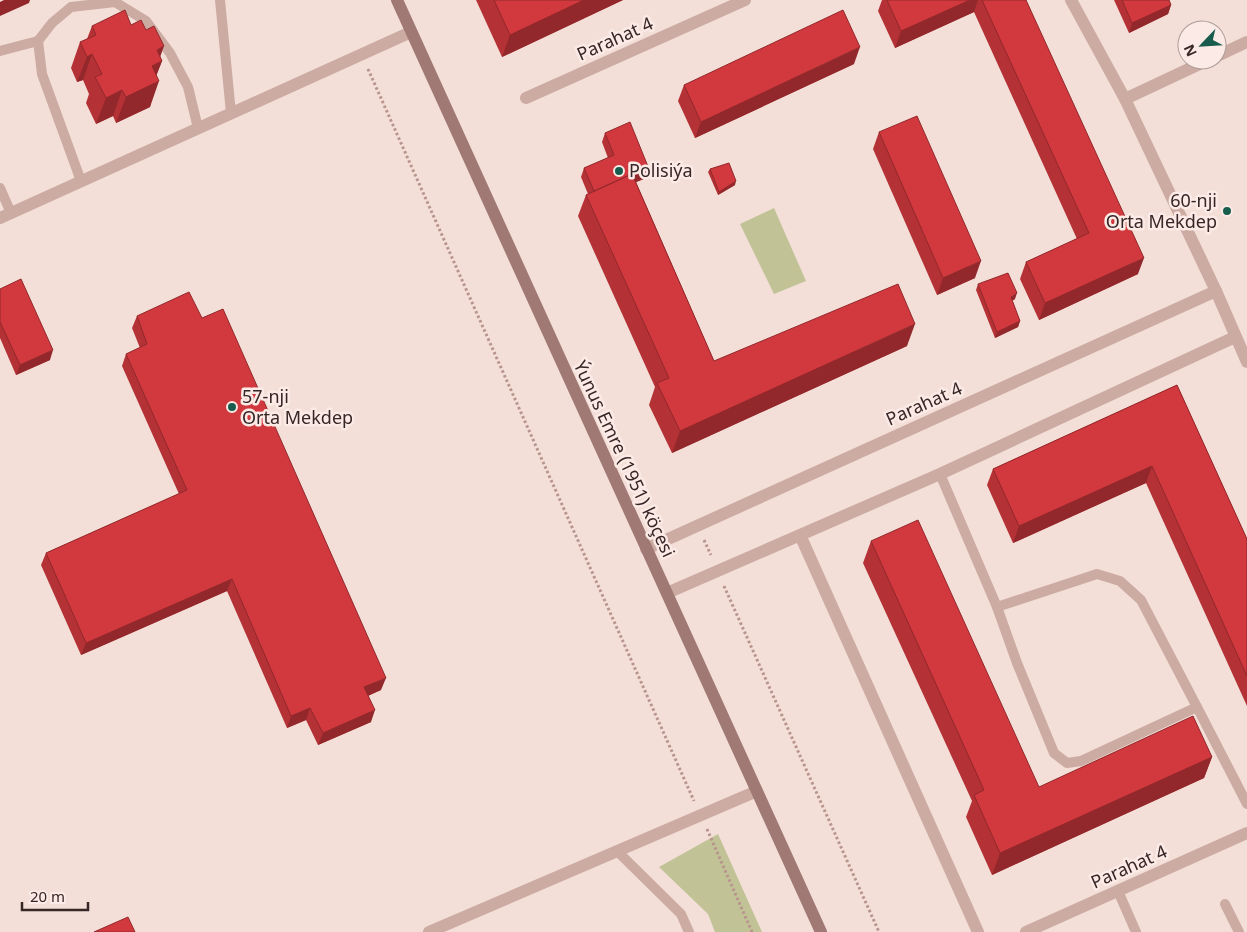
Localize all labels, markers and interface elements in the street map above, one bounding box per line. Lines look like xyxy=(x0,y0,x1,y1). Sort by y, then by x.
street label: Parahat 4 xyxy=(573,11,656,65)
north arrow xyxy=(1177,20,1227,70)
text: N xyxy=(1179,42,1201,60)
place label: Polisiýa xyxy=(629,158,693,182)
marker: Polisiýa xyxy=(613,165,625,177)
place label: 60-nji Orta Mekdep xyxy=(1106,188,1217,233)
marker: 60-nji Orta Mekdep xyxy=(1221,205,1233,217)
street label: Ýunus Emre (1951) köçesi xyxy=(569,356,681,561)
street label: Parahat 4 xyxy=(882,376,965,430)
place label: 57-nji Orta Mekdep xyxy=(242,384,353,429)
marker: 57-nji Orta Mekdep xyxy=(226,401,238,413)
street label: Parahat 4 xyxy=(1087,839,1170,893)
scale bar xyxy=(22,880,89,912)
text: 20 m xyxy=(30,886,65,906)

